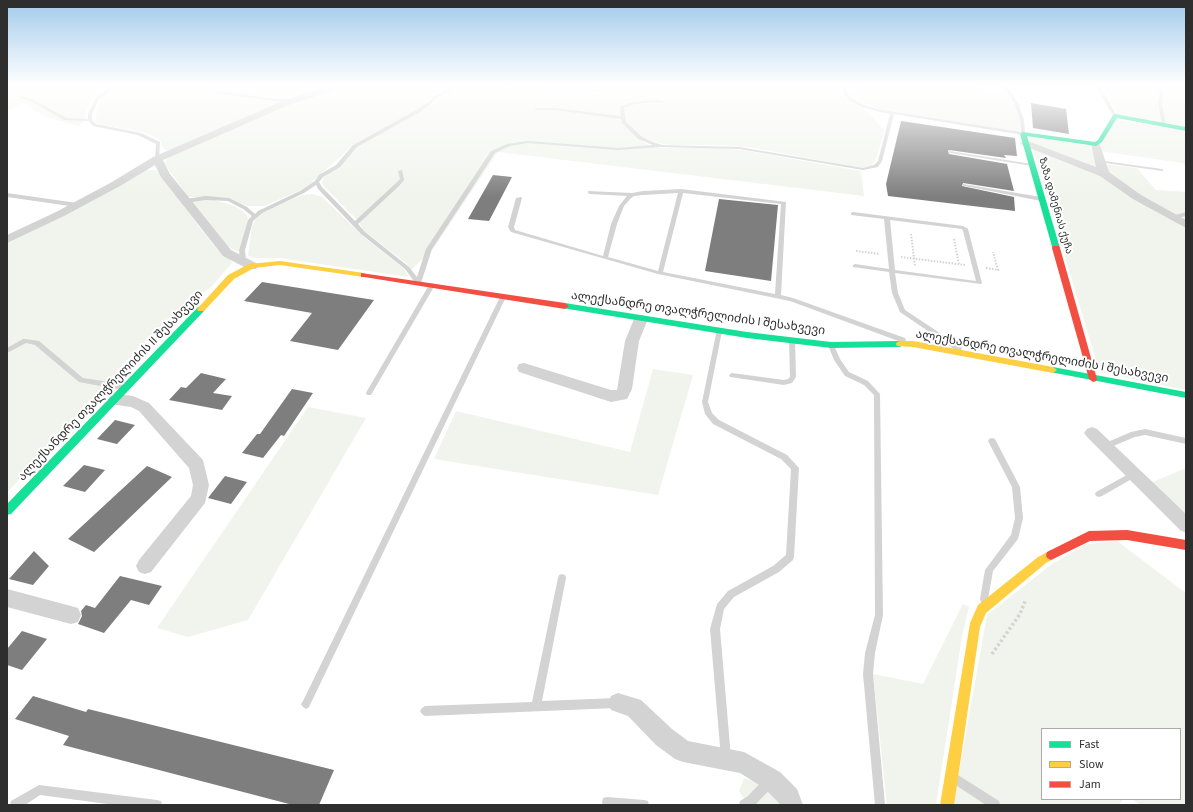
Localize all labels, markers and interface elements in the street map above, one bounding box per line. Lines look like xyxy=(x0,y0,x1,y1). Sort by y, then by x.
street label: ზაზა დამენიას ქუჩა xyxy=(1035,156,1075,256)
street label: ალექსანდრე თვალჭრელიძის II შესახვევი xyxy=(16,288,206,484)
street label: ალექსანდრე თვალჭრელიძის I შესახვევი xyxy=(570,289,826,339)
street label: ალექსანდრე თვალჭრელიძის I შესახვევი xyxy=(914,328,1170,386)
legend xyxy=(1041,728,1181,800)
text: Fast xyxy=(1079,736,1099,753)
text: Slow xyxy=(1079,756,1104,773)
text: Jam xyxy=(1079,776,1101,793)

